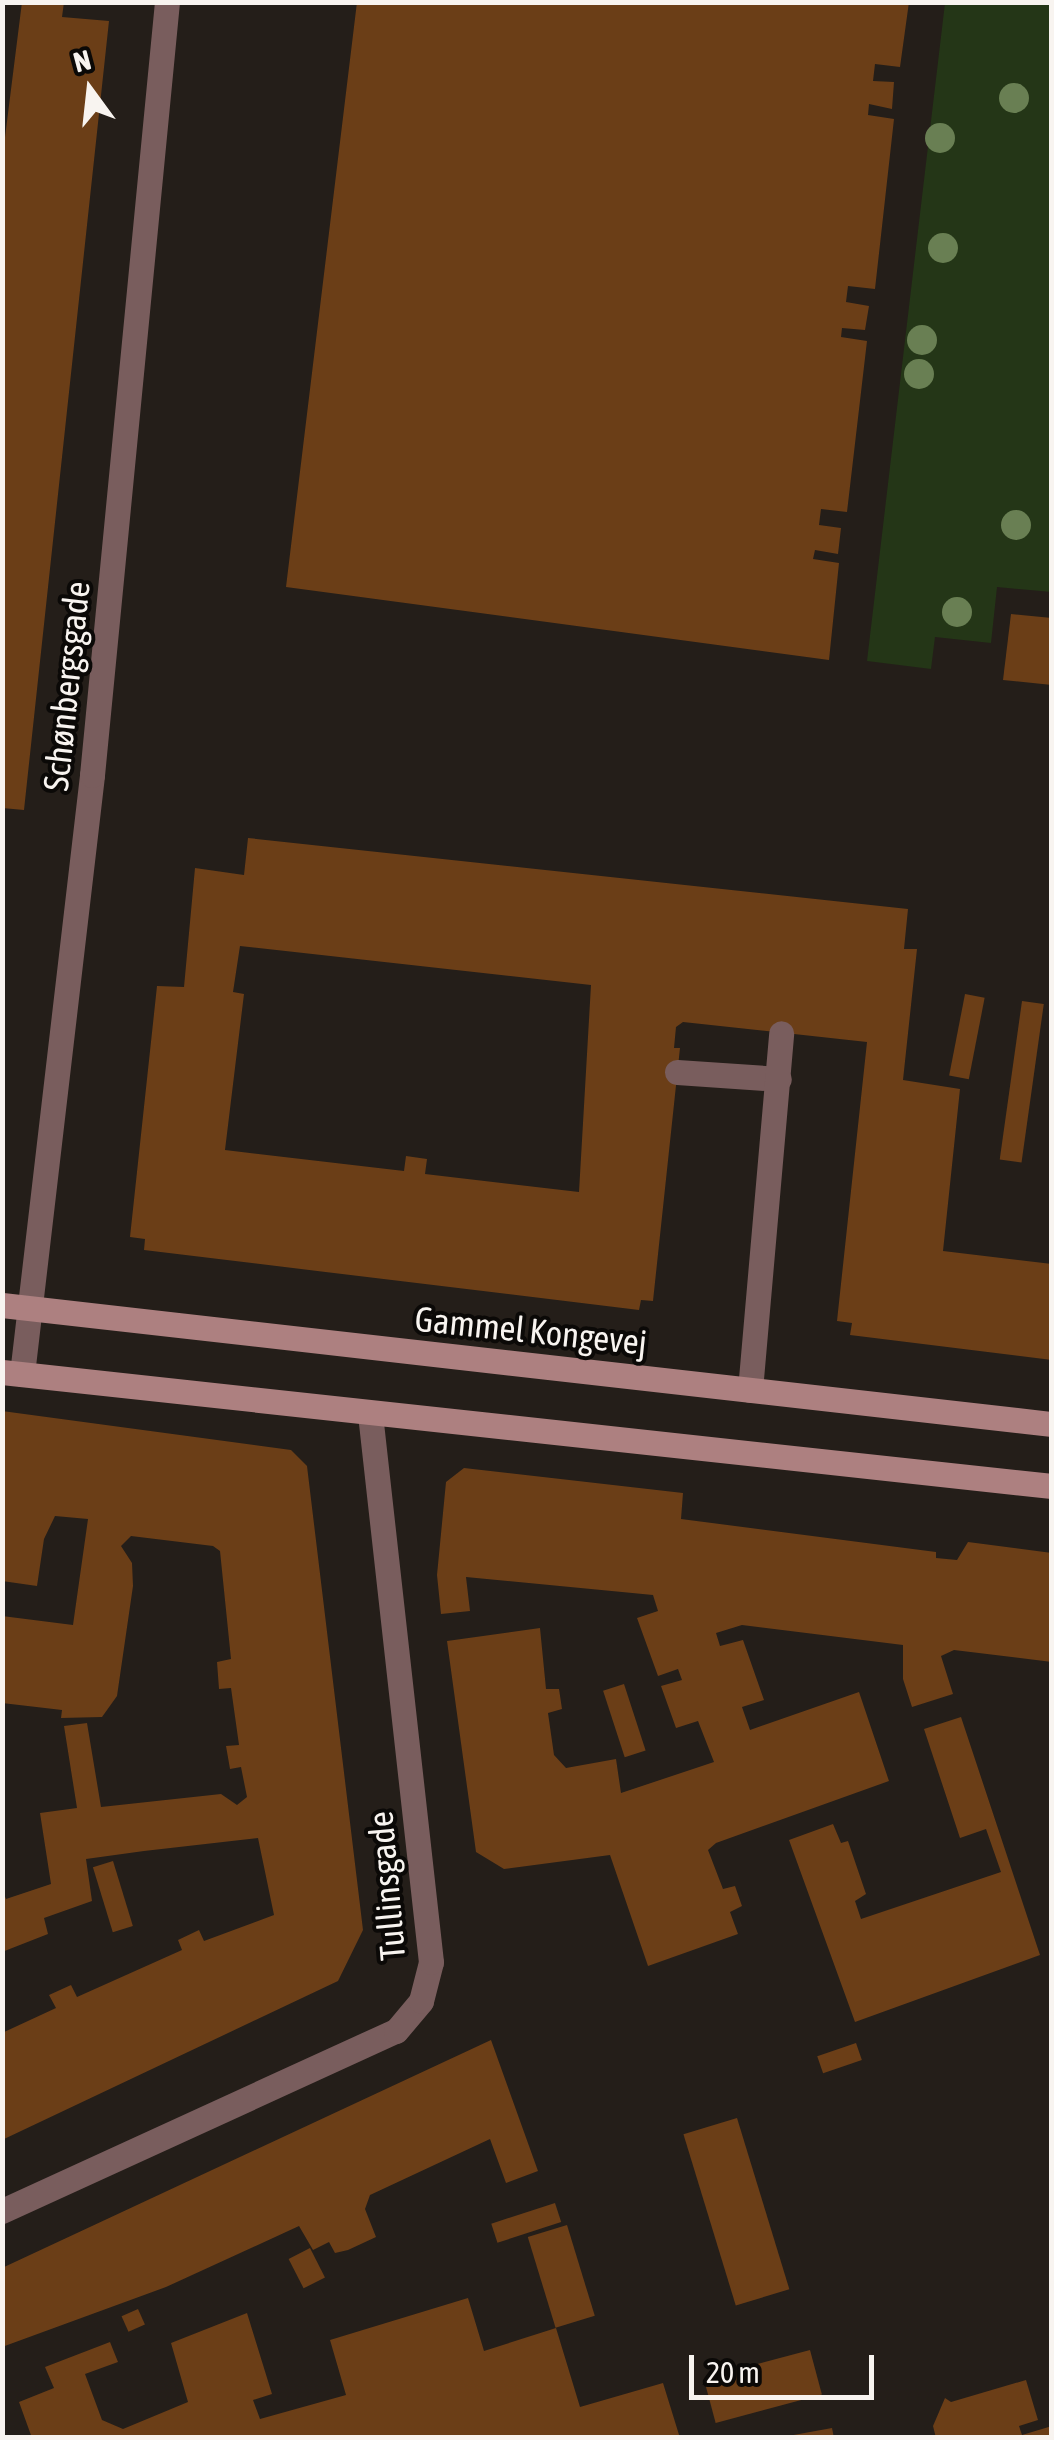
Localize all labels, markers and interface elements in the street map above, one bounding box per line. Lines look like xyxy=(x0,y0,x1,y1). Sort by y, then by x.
north arrow xyxy=(40,40,140,140)
text: N xyxy=(70,43,94,79)
street label: Schønbergsgade xyxy=(34,579,98,793)
street label: Gammel Kongevej xyxy=(413,1297,649,1363)
street label: Tullinsgade xyxy=(359,1810,413,1962)
scale bar xyxy=(694,2335,879,2397)
text: 20 m xyxy=(706,2355,760,2389)

